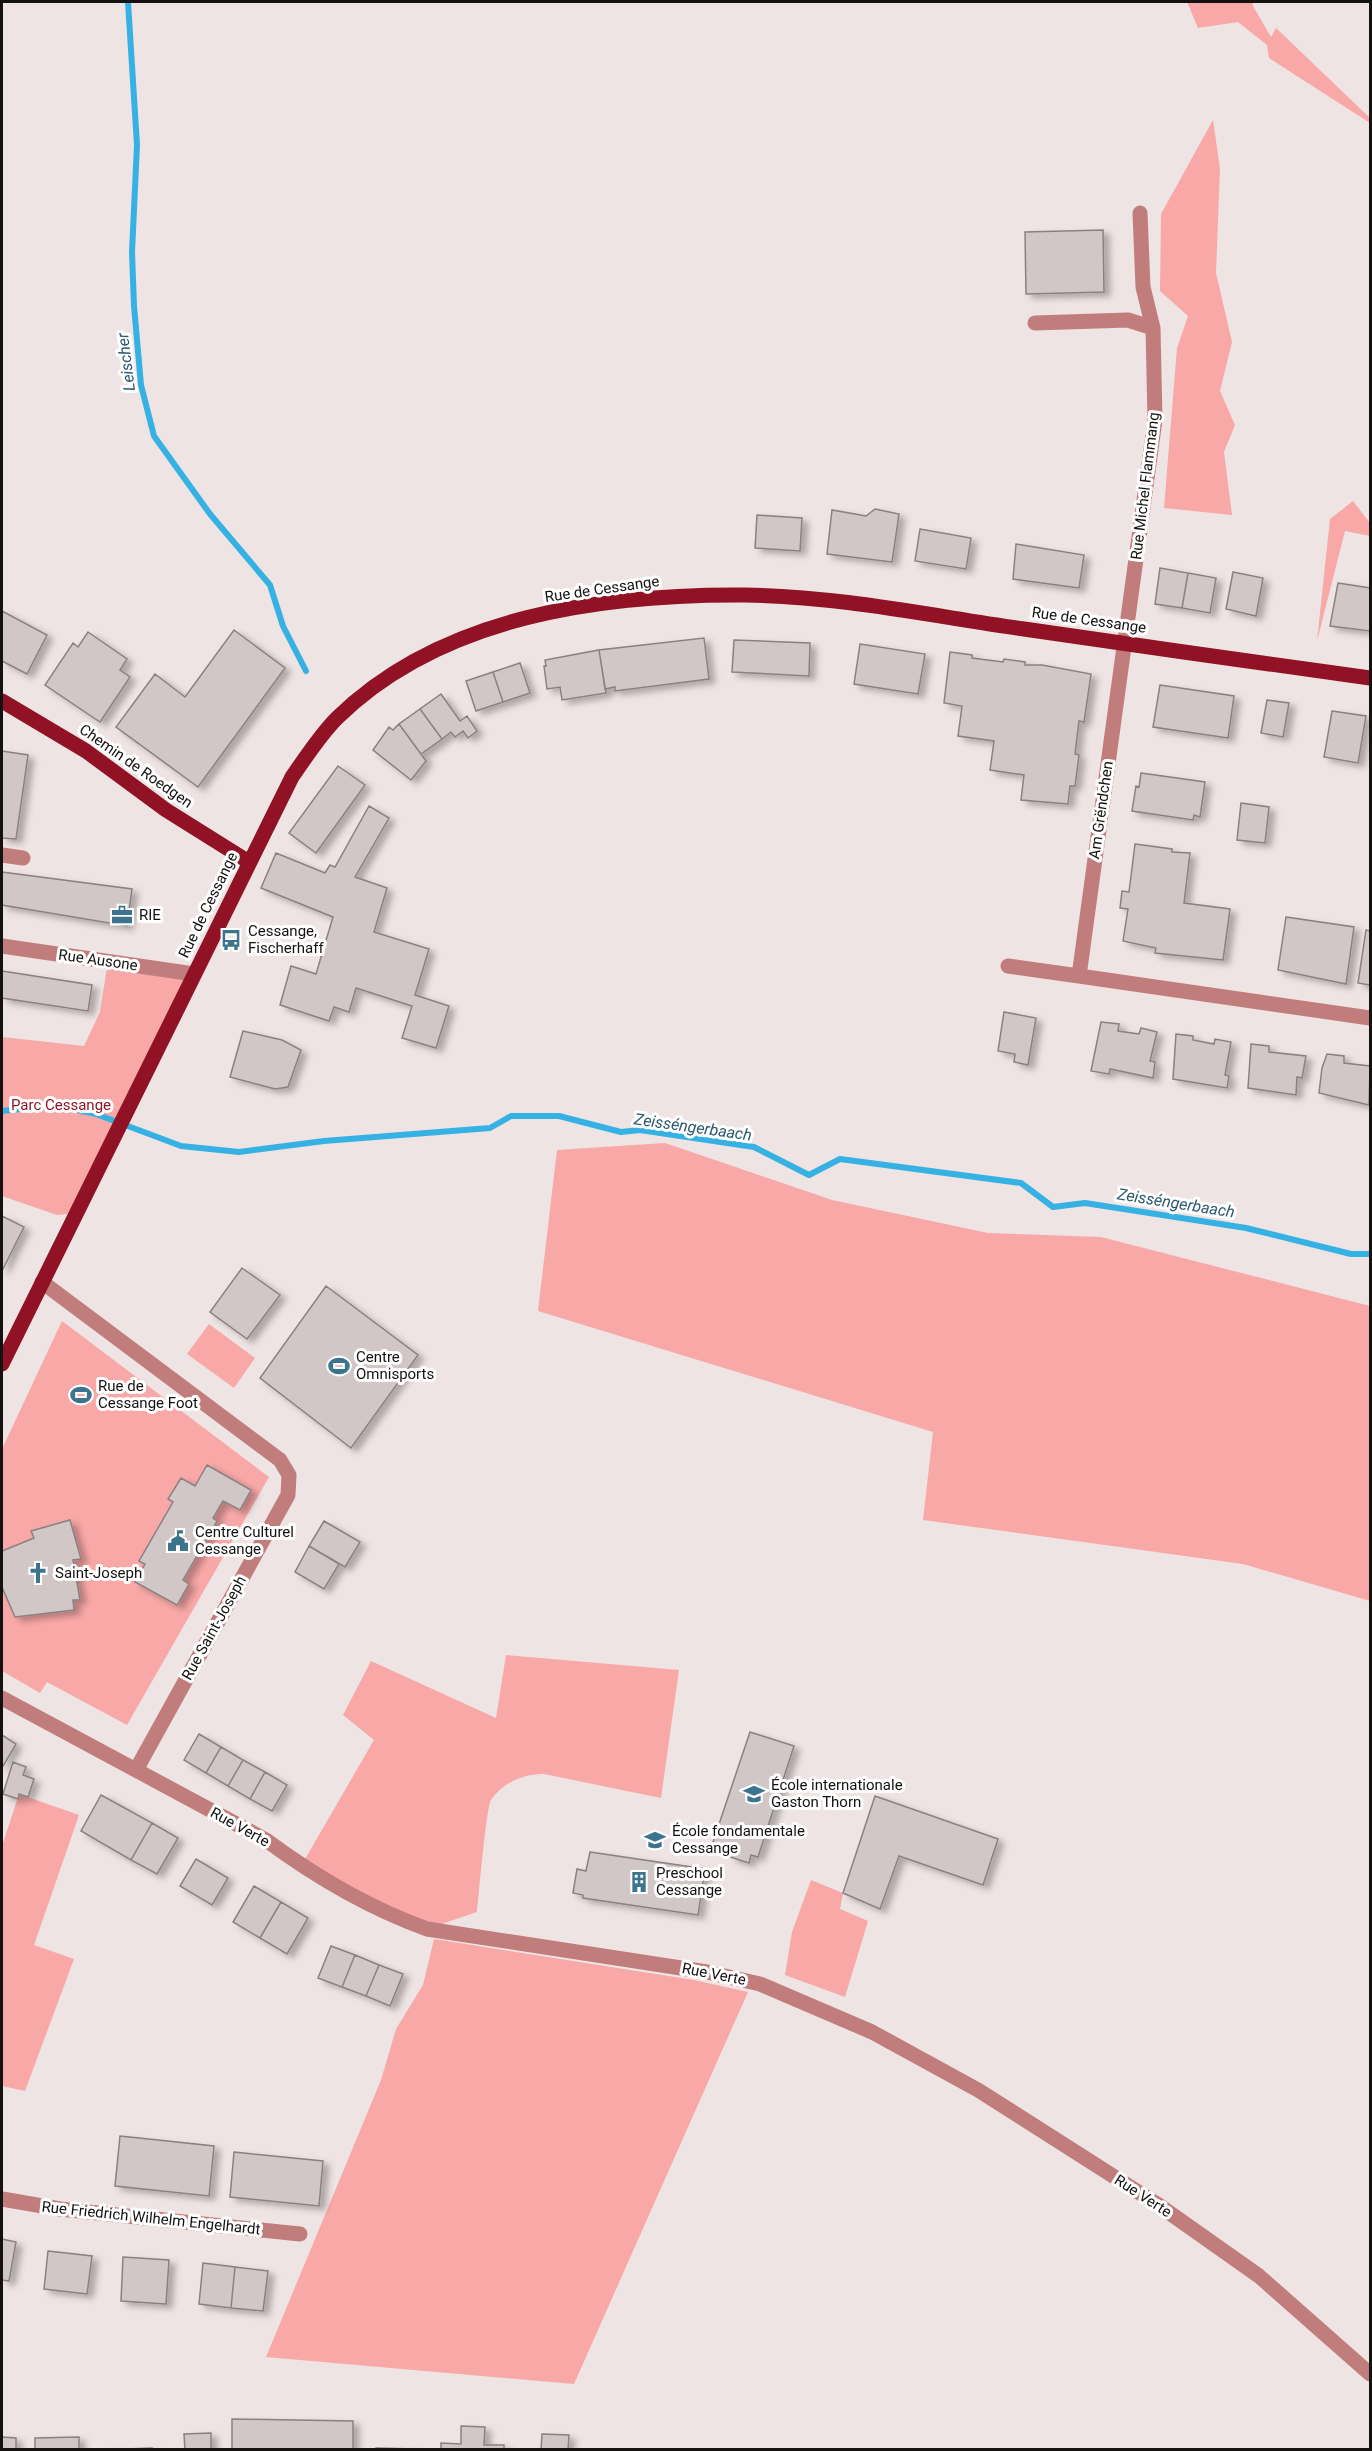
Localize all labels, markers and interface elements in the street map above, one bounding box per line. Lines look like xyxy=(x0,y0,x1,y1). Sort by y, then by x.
water label: Leischer xyxy=(113,331,139,392)
street label: Rue Michel Flammang xyxy=(1127,411,1163,561)
street label: Rue de Cessange xyxy=(544,572,660,606)
street label: Rue de Cessange xyxy=(1031,603,1147,637)
street label: Chemin de Roedgen xyxy=(76,720,196,812)
street label: Am Grëndchen xyxy=(1085,760,1117,860)
street label: Rue de Cessange xyxy=(175,849,241,961)
office icon: RIE xyxy=(110,903,134,927)
place label: RIE xyxy=(139,906,161,924)
place label: Cessange, Fischerhaff xyxy=(248,922,324,957)
bus stop icon: Cessange, Fischerhaff xyxy=(219,928,243,952)
street label: Rue Ausone xyxy=(57,946,139,974)
park label: Parc Cessange xyxy=(11,1096,111,1114)
water label: Zeisséngerbaach xyxy=(632,1109,753,1145)
water label: Zeisséngerbaach xyxy=(1115,1184,1236,1222)
place label: Centre Omnisports xyxy=(356,1348,434,1383)
sports icon: Centre Omnisports xyxy=(327,1354,351,1378)
place label: Rue de Cessange Foot xyxy=(98,1377,198,1412)
sports icon: Rue de Cessange Foot xyxy=(69,1383,93,1407)
place label: Centre Culturel Cessange xyxy=(195,1523,294,1558)
public building icon: Centre Culturel Cessange xyxy=(166,1529,190,1553)
church icon: Saint-Joseph xyxy=(26,1561,50,1585)
place label: Saint-Joseph xyxy=(55,1564,142,1582)
street label: Rue Saint-Joseph xyxy=(178,1573,250,1683)
place label: École internationale Gaston Thorn xyxy=(771,1776,903,1811)
school or university icon: École internationale Gaston Thorn xyxy=(742,1782,766,1806)
street label: Rue Verte xyxy=(207,1803,273,1851)
place label: École fondamentale Cessange xyxy=(672,1822,805,1857)
school or university icon: École fondamentale Cessange xyxy=(643,1828,667,1852)
place label: Preschool Cessange xyxy=(656,1864,723,1899)
building icon: Preschool Cessange xyxy=(627,1870,651,1894)
street label: Rue Verte xyxy=(681,1959,748,1989)
street label: Rue Verte xyxy=(1111,2171,1175,2221)
street label: Rue Friedrich Wilhelm Engelhardt xyxy=(41,2198,261,2238)

